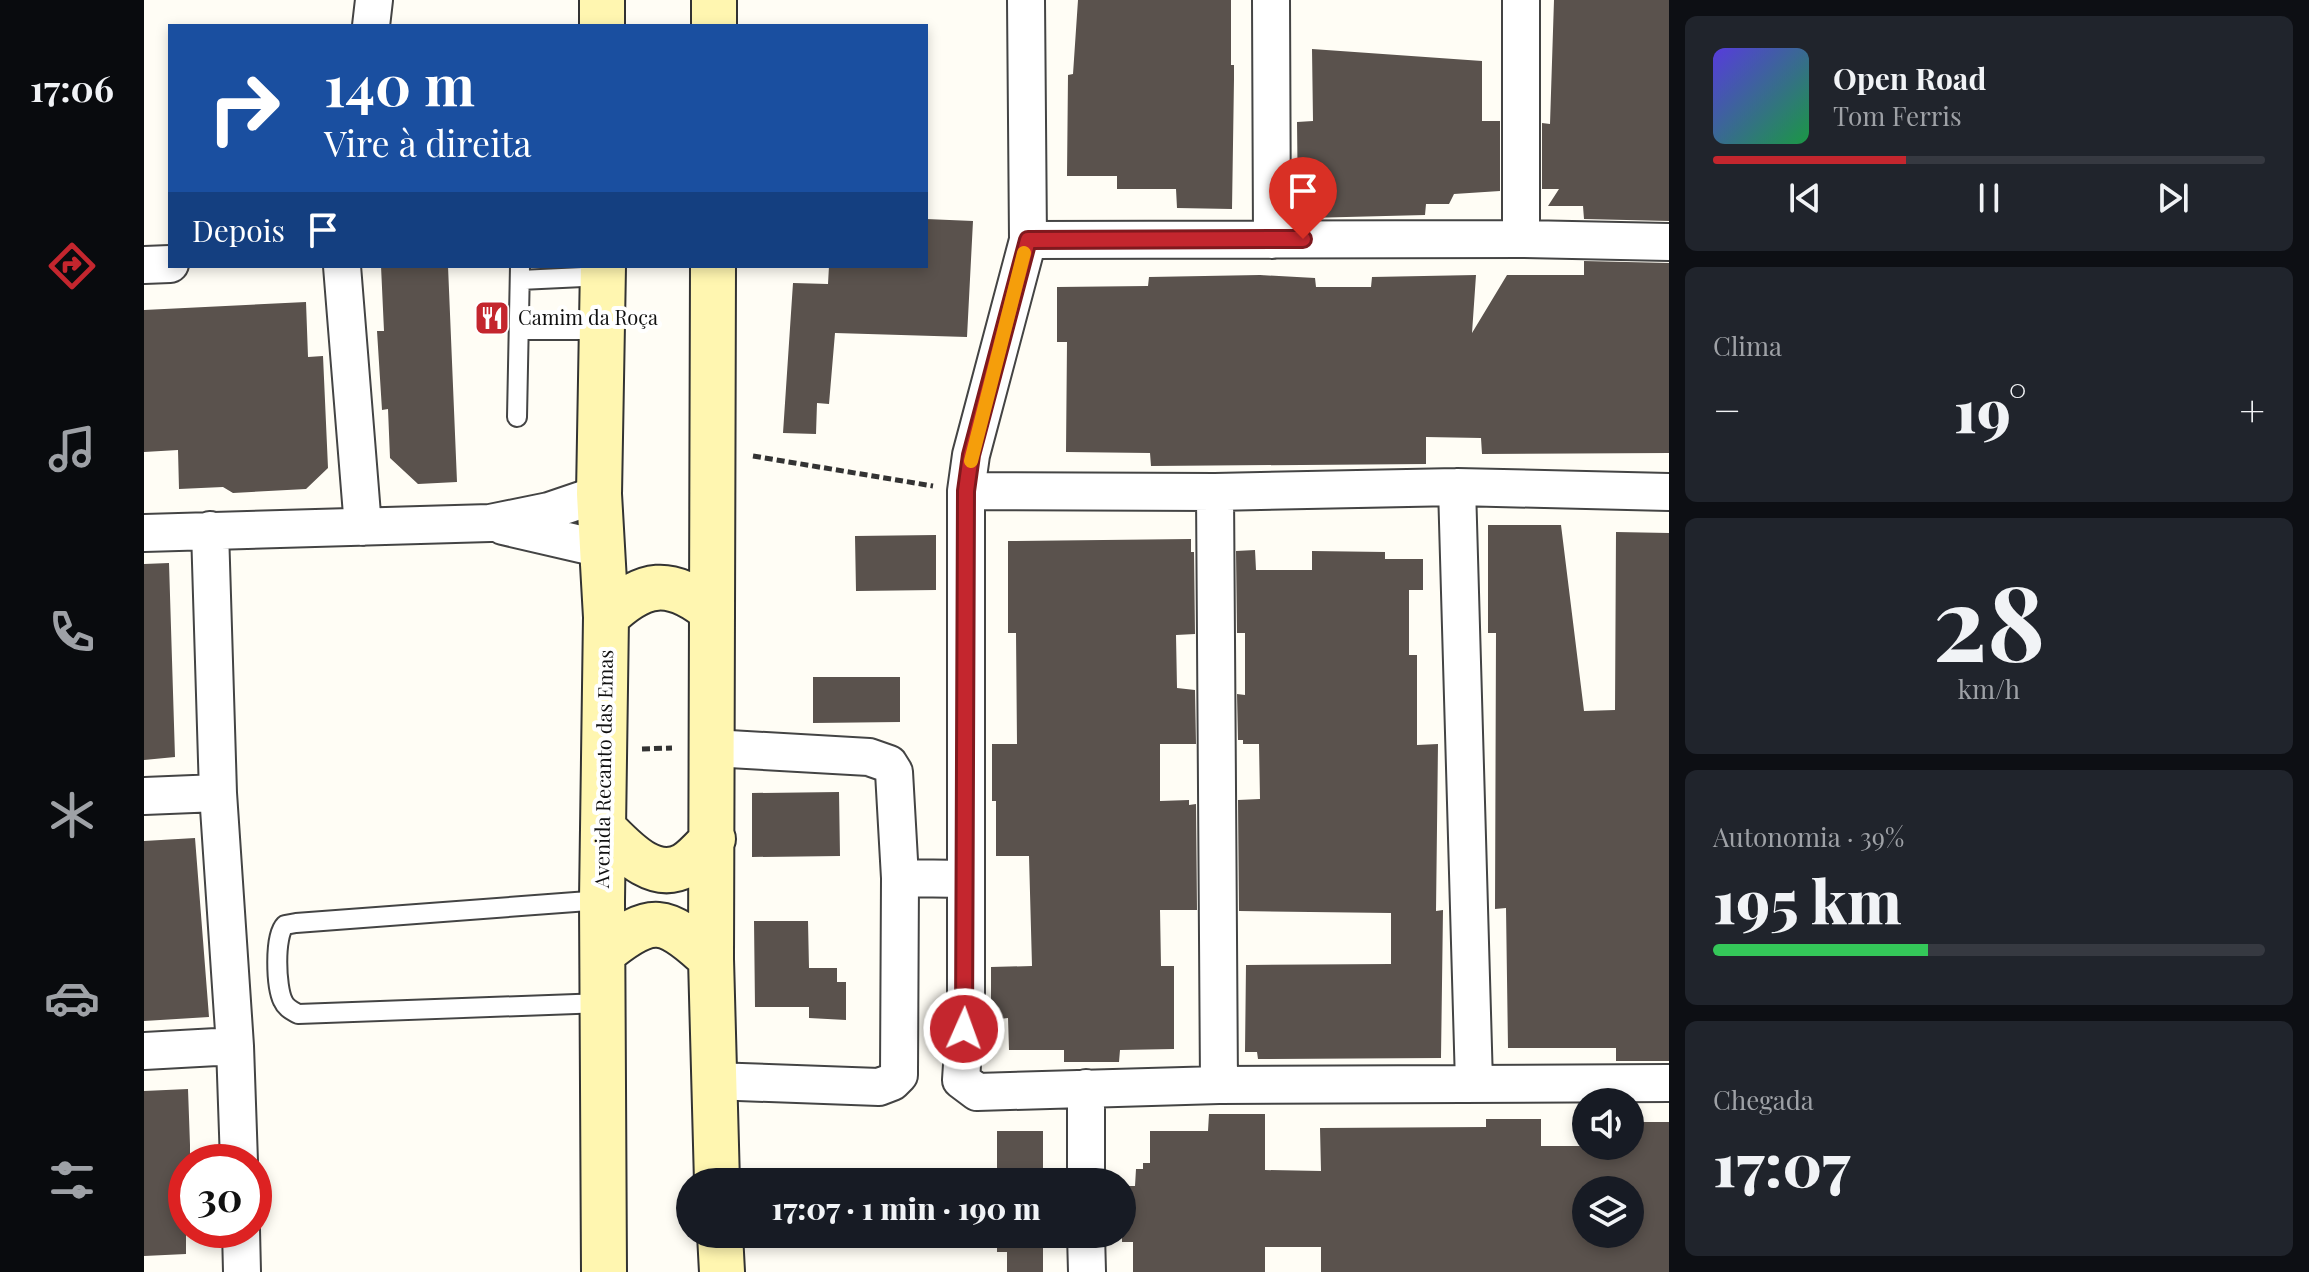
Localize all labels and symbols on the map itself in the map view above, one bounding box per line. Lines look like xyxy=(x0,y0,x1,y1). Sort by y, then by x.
pin xyxy=(1269,157,1337,239)
restaurant icon: Camim da Roça xyxy=(473,299,511,337)
place label: Camim da Roça xyxy=(518,303,658,330)
street label: Avenida Recanto das Emas xyxy=(587,650,618,889)
position arrow xyxy=(922,987,1006,1071)
speed limit sign: 30 xyxy=(168,1144,272,1248)

